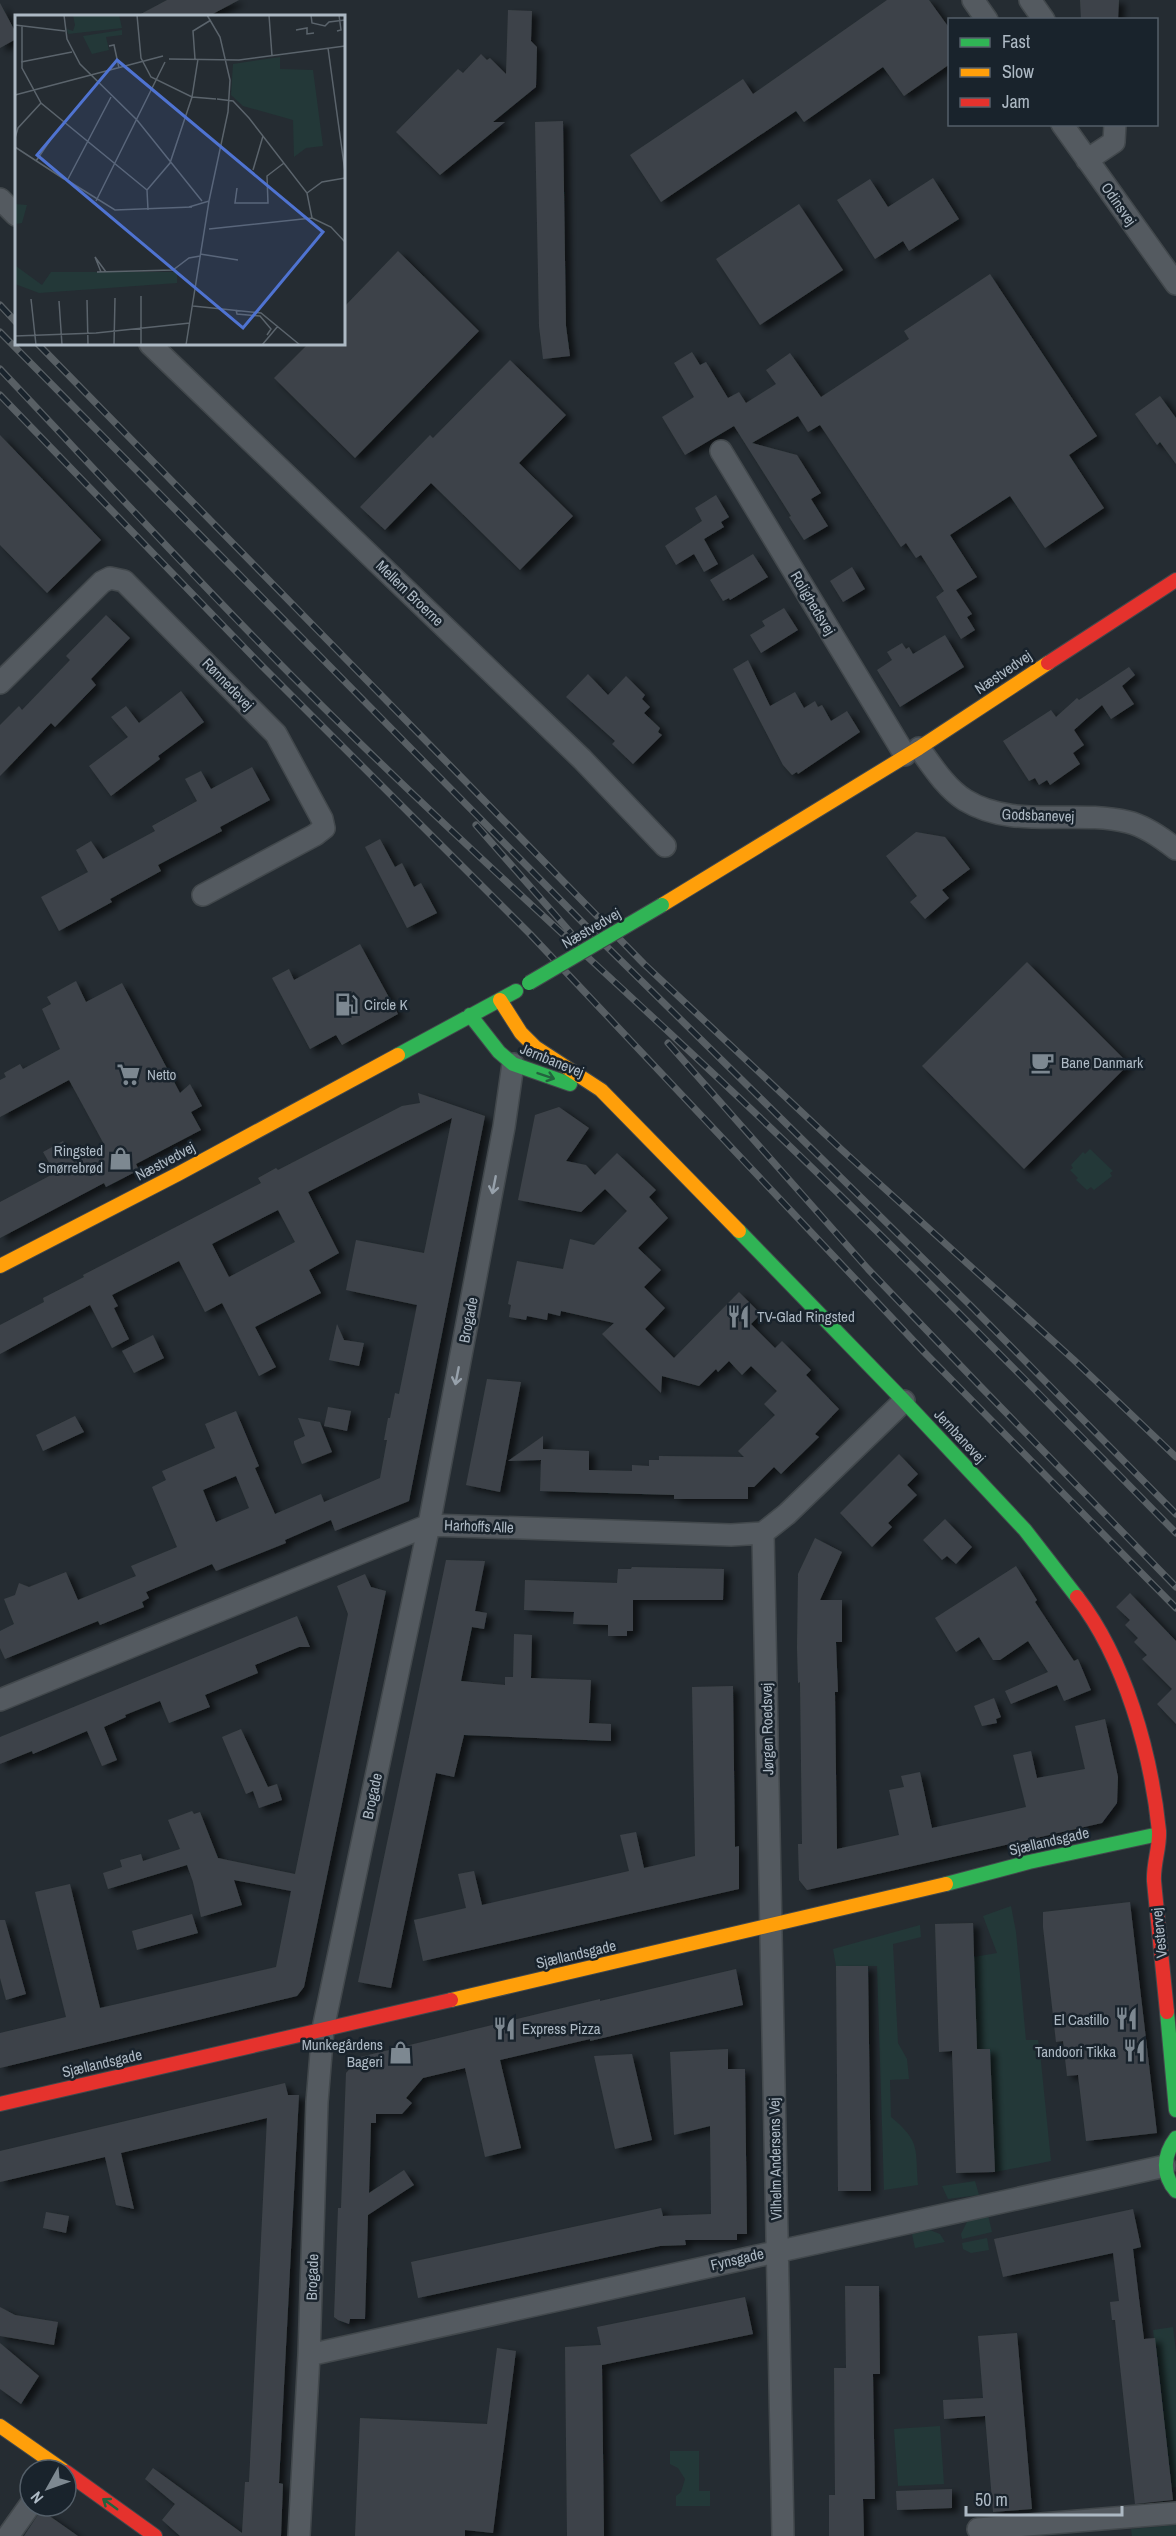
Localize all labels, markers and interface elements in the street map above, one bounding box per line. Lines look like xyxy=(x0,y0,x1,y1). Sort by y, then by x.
inset map xyxy=(15,15,345,345)
legend xyxy=(948,18,1158,126)
text: Fast xyxy=(1002,29,1030,54)
text: Slow xyxy=(1002,59,1034,84)
text: Jam xyxy=(1002,89,1030,114)
street label: Odinsvej xyxy=(1096,178,1142,230)
street label: Mellem Broerne xyxy=(371,555,449,631)
street label: Rolighedsvej xyxy=(786,567,840,639)
street label: Næstvedvej xyxy=(970,645,1036,699)
street label: Rønnedevej xyxy=(198,653,258,715)
street label: Godsbanevej xyxy=(1001,803,1075,827)
street label: Næstvedvej xyxy=(558,903,624,953)
fuel station icon: Circle K xyxy=(333,991,359,1017)
place label: Circle K xyxy=(364,994,409,1015)
street label: Jernbanevej xyxy=(517,1038,587,1082)
cafe icon: Bane Danmark xyxy=(1030,1049,1056,1075)
place label: Bane Danmark xyxy=(1061,1052,1144,1073)
supermarket icon: Netto xyxy=(116,1061,142,1087)
place label: Netto xyxy=(147,1064,177,1085)
one-way arrow xyxy=(536,1071,555,1082)
street label: Næstvedvej xyxy=(131,1136,199,1186)
place label: Ringsted Smørrebrød xyxy=(38,1140,103,1178)
shop icon: Ringsted Smørrebrød xyxy=(108,1146,134,1172)
one-way arrow xyxy=(488,1174,499,1194)
street label: Brogade xyxy=(453,1295,483,1345)
restaurant icon: TV-Glad Ringsted xyxy=(726,1303,752,1329)
place label: TV-Glad Ringsted xyxy=(757,1306,855,1327)
one-way arrow xyxy=(451,1366,462,1386)
street label: Jernbanevej xyxy=(929,1404,991,1468)
street label: Harhoffs Alle xyxy=(444,1514,514,1538)
street label: Jørgen Roedsvej xyxy=(756,1683,778,1775)
street label: Brogade xyxy=(357,1771,387,1821)
street label: Sjællandsgade xyxy=(1007,1822,1091,1860)
street label: Vestervej xyxy=(1146,1907,1172,1959)
street label: Sjællandsgade xyxy=(534,1935,618,1973)
restaurant icon: El Castillo xyxy=(1114,2006,1140,2032)
place label: El Castillo xyxy=(1054,2009,1109,2030)
restaurant icon: Express Pizza xyxy=(491,2015,517,2041)
place label: Express Pizza xyxy=(522,2018,601,2039)
place label: Munkegårdens Bageri xyxy=(302,2034,383,2072)
restaurant icon: Tandoori Tikka xyxy=(1121,2038,1147,2064)
shop icon: Munkegårdens Bageri xyxy=(388,2040,414,2066)
place label: Tandoori Tikka xyxy=(1035,2041,1116,2062)
street label: Sjællandsgade xyxy=(60,2044,144,2082)
street label: Vilhelm Andersens Vej xyxy=(763,2097,787,2221)
street label: Fynsgade xyxy=(708,2243,766,2275)
street label: Brogade xyxy=(301,2253,323,2301)
north arrow xyxy=(18,2458,78,2518)
scale bar xyxy=(966,2479,1122,2517)
text: N xyxy=(25,2487,48,2508)
text: 50 m xyxy=(975,2487,1008,2512)
one-way arrow xyxy=(103,2498,119,2510)

